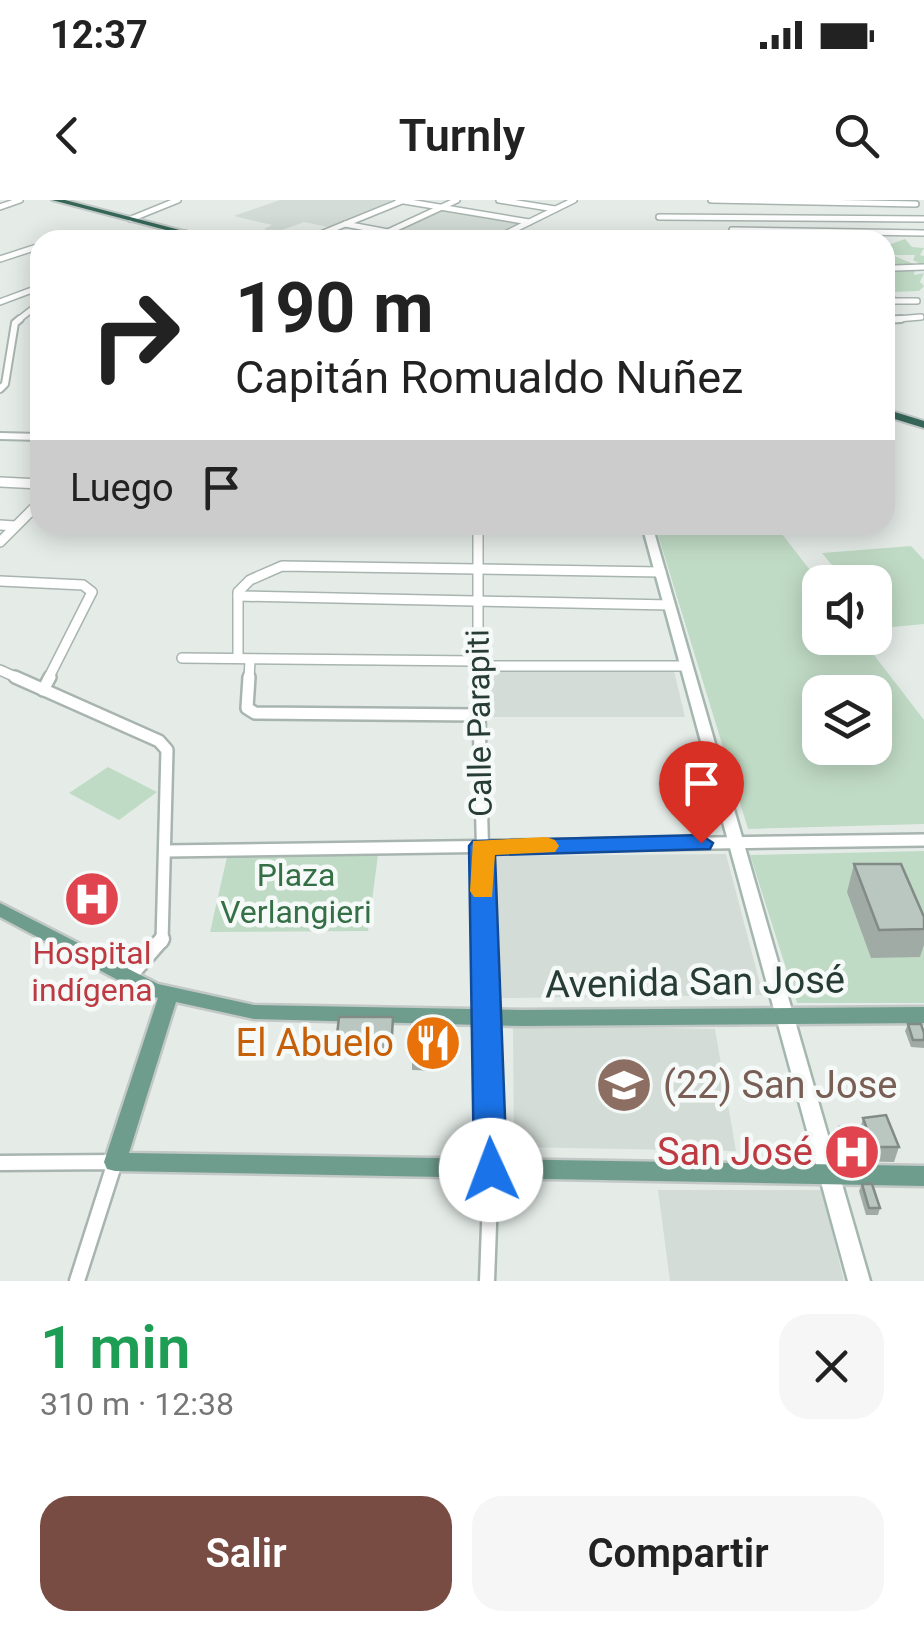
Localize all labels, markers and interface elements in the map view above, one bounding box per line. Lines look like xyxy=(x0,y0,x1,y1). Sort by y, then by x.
text: 12:37 xyxy=(50,13,148,57)
icon: back xyxy=(40,108,95,163)
icon: search xyxy=(829,108,884,163)
text: Turnly xyxy=(399,109,525,162)
text: 190 m xyxy=(235,267,434,349)
icon: right xyxy=(70,270,200,400)
text: Capitán Romualdo Nuñez xyxy=(235,351,743,404)
icon: arrive xyxy=(194,460,249,515)
text: Luego xyxy=(70,466,174,510)
map controls xyxy=(802,565,892,765)
button: sound xyxy=(802,565,892,655)
street label: Calle Parapiti xyxy=(458,629,500,817)
button: layers xyxy=(802,675,892,765)
pin xyxy=(659,741,744,844)
icon: arrive xyxy=(674,756,729,811)
park label: Plaza Verlangieri xyxy=(220,856,372,931)
hospital icon: Hospital indígena xyxy=(62,869,122,929)
place label: Hospital indígena xyxy=(31,934,153,1009)
street label: Avenida San José xyxy=(545,957,845,1007)
restaurant icon: El Abuelo xyxy=(403,1013,463,1073)
place label: El Abuelo xyxy=(236,1021,394,1065)
school or university icon: (22) San Jose xyxy=(594,1055,654,1115)
place label: (22) San Jose xyxy=(663,1063,897,1107)
position arrow xyxy=(439,1118,543,1222)
hospital icon: San José xyxy=(822,1122,882,1182)
place label: San José xyxy=(657,1130,813,1174)
text: 1 min xyxy=(40,1312,190,1383)
button: close xyxy=(779,1314,884,1419)
text: 310 m · 12:38 xyxy=(40,1385,234,1423)
button: Salir xyxy=(40,1496,452,1611)
button: Compartir xyxy=(472,1496,884,1611)

